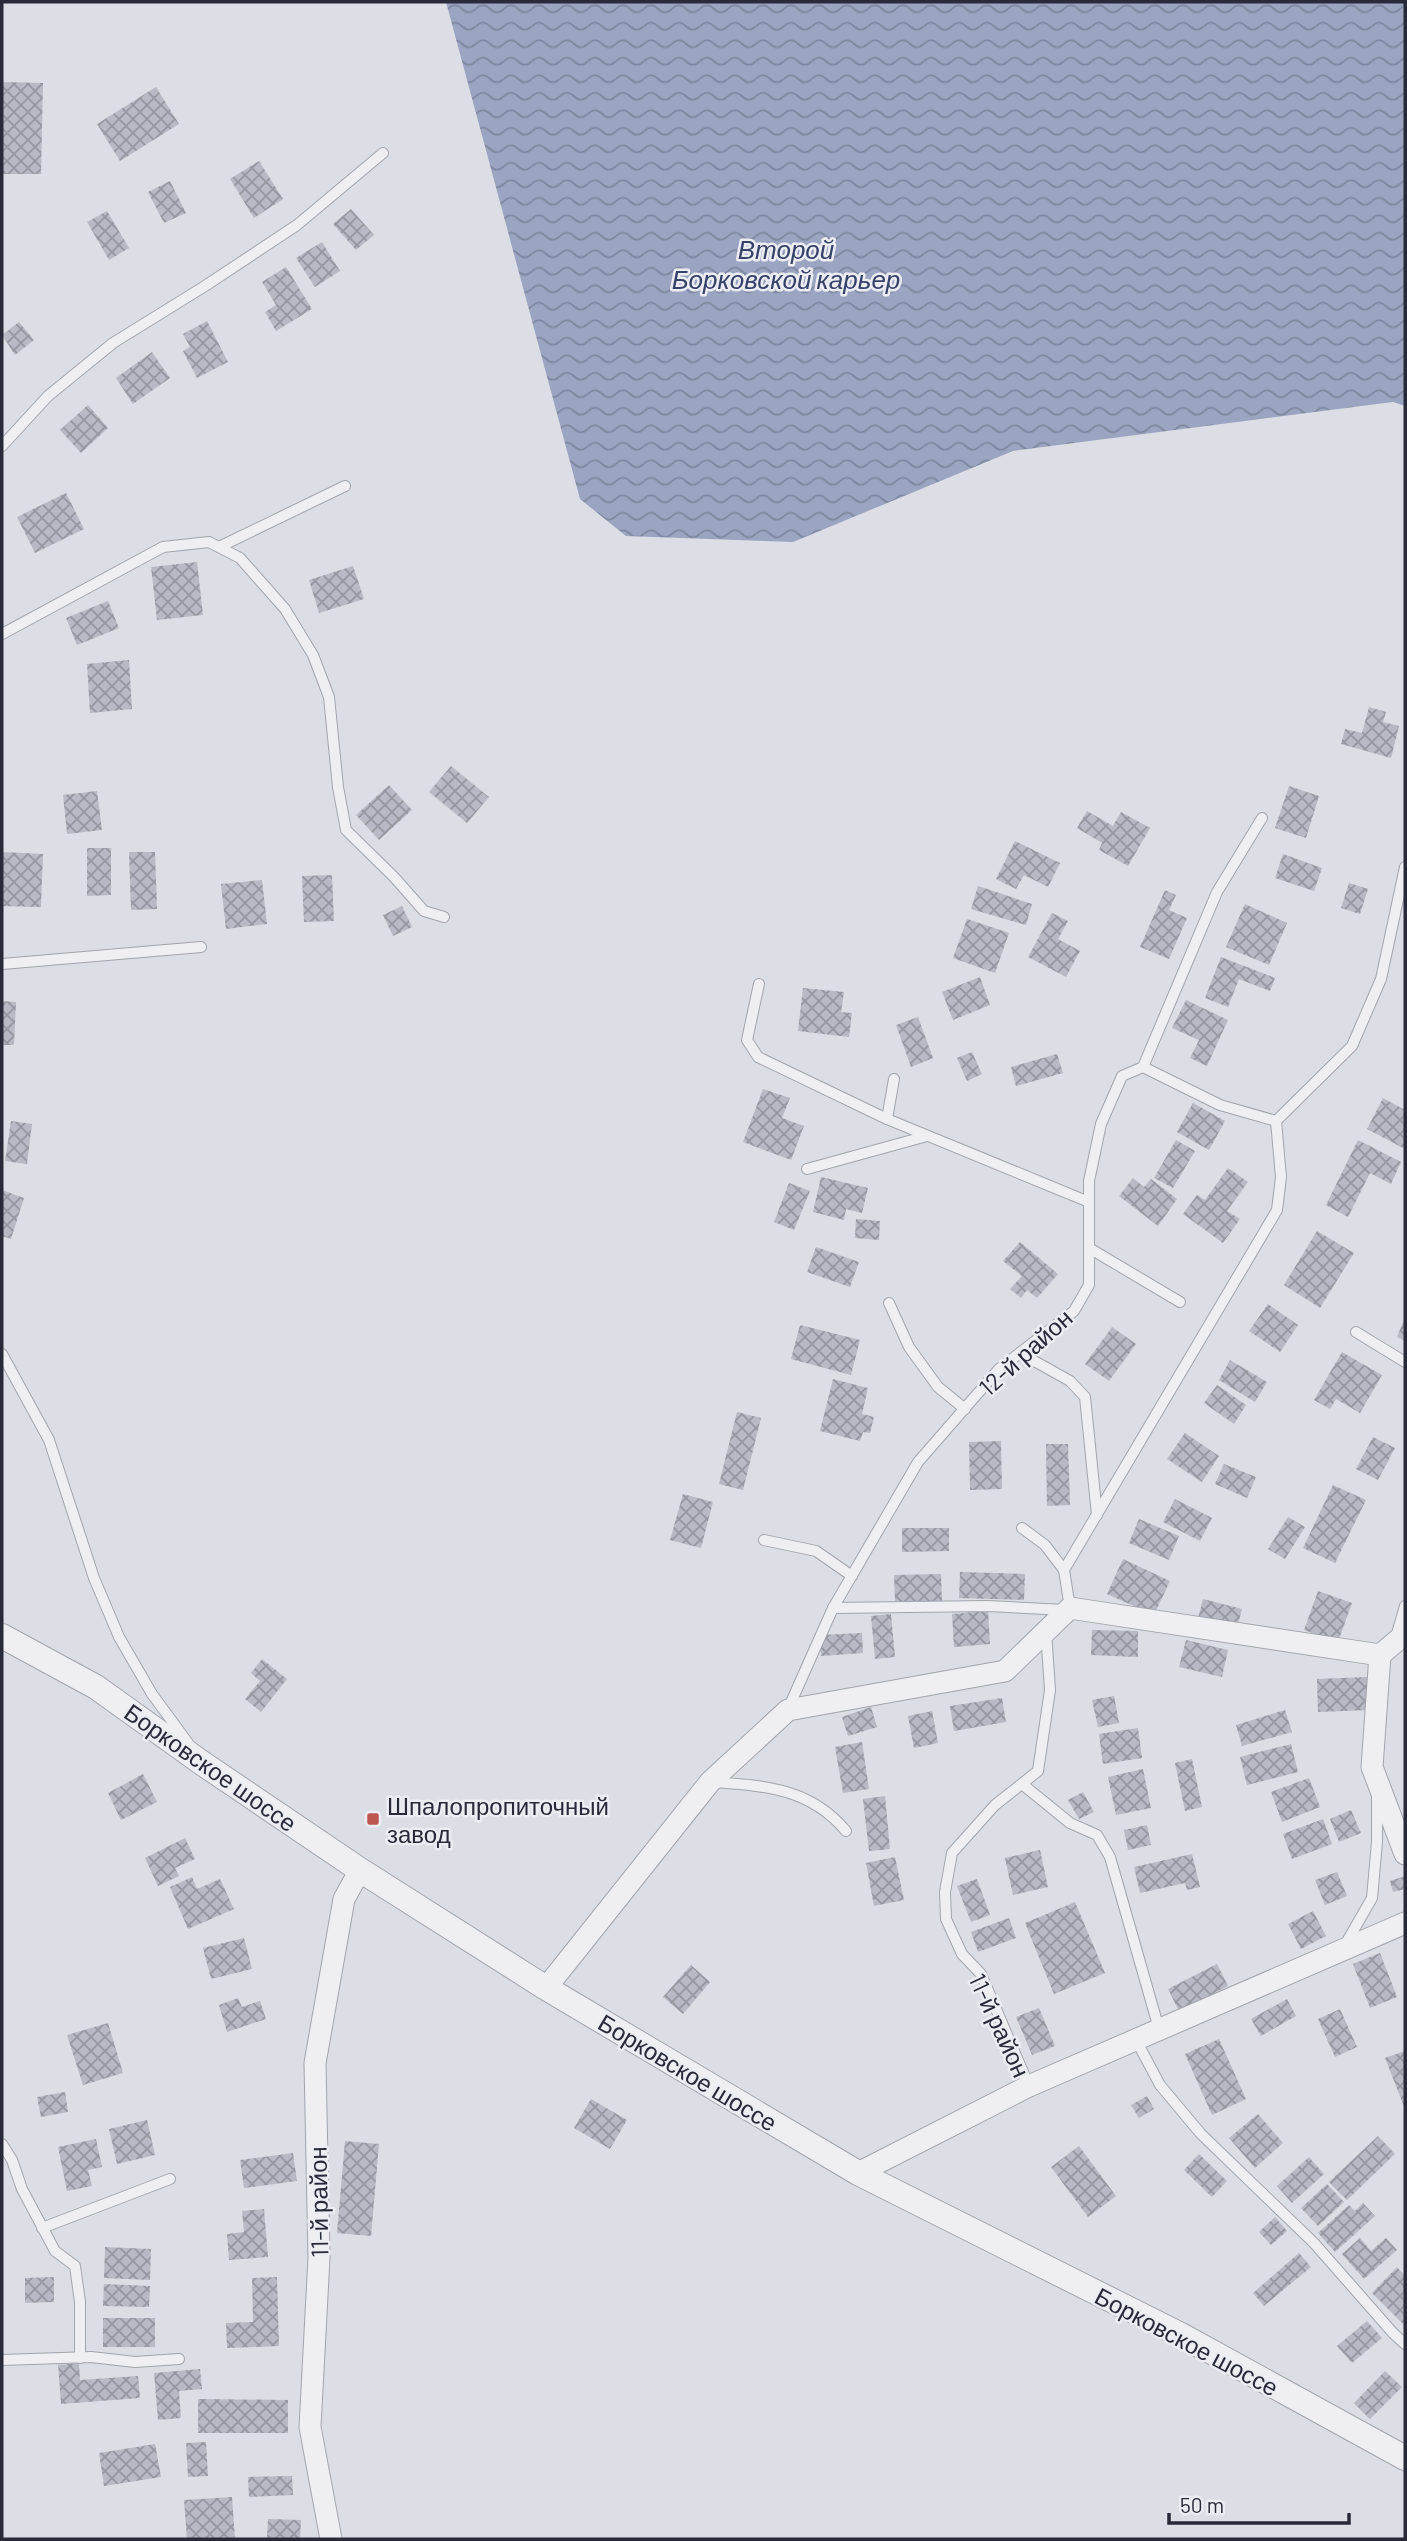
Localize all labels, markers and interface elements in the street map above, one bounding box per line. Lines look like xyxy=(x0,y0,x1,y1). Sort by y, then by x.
water label: Второй Борковской карьер xyxy=(672,233,900,294)
street label: 12-й район xyxy=(972,1303,1078,1401)
street label: Борковское шоссе xyxy=(119,1697,303,1837)
place label: Шпалопропиточный завод xyxy=(387,1791,609,1848)
marker: Шпалопропиточный завод xyxy=(365,1811,381,1827)
street label: 11-й район xyxy=(963,1968,1037,2082)
street label: Борковское шоссе xyxy=(593,2007,783,2137)
street label: 11-й район xyxy=(303,2146,333,2258)
street label: Борковское шоссе xyxy=(1090,2280,1284,2402)
scale bar xyxy=(1169,2482,1349,2526)
text: 50 m xyxy=(1180,2492,1224,2517)

